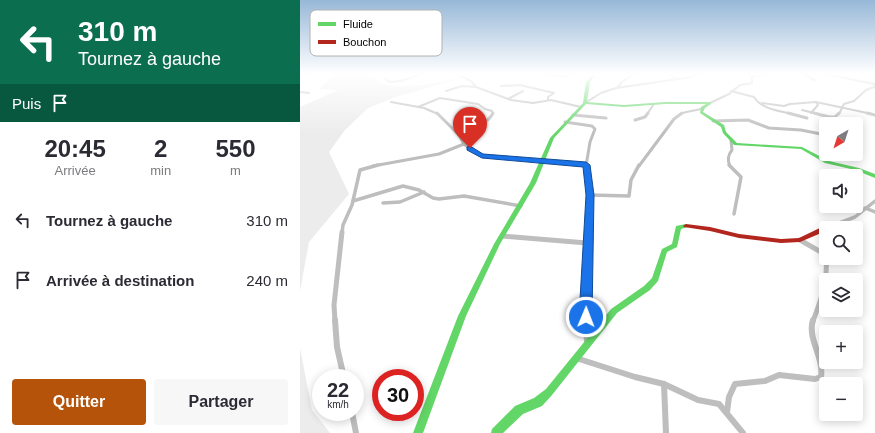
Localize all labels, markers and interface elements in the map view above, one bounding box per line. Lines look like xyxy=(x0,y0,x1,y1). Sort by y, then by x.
legend xyxy=(310,10,442,56)
icon: left xyxy=(12,16,64,68)
text: 310 m xyxy=(78,16,157,47)
text: Fluide xyxy=(343,18,373,30)
text: Bouchon xyxy=(343,36,386,48)
text: Tournez à gauche xyxy=(78,49,221,69)
icon: arrive xyxy=(49,92,71,114)
text: Puis xyxy=(12,95,41,112)
pin xyxy=(453,107,487,148)
icon: arrive xyxy=(459,113,481,135)
north arrow xyxy=(819,117,863,161)
map controls xyxy=(819,117,863,421)
text: 20:45 xyxy=(44,135,106,162)
text: 2 xyxy=(154,135,167,162)
text: 550 xyxy=(216,135,256,162)
text: Arrivée xyxy=(54,163,96,178)
text: min xyxy=(150,163,171,178)
text: m xyxy=(230,163,241,178)
button: sound xyxy=(819,169,863,213)
icon: left xyxy=(12,209,34,231)
text: Tournez à gauche xyxy=(46,212,172,229)
text: 310 m xyxy=(246,212,288,229)
button: search xyxy=(819,221,863,265)
icon: arrive xyxy=(12,269,34,291)
text: Arrivée à destination xyxy=(46,272,194,289)
text: 240 m xyxy=(246,272,288,289)
button: layers xyxy=(819,273,863,317)
position arrow xyxy=(565,296,607,338)
button: + xyxy=(819,325,863,369)
speed limit sign: 30 xyxy=(372,369,424,421)
button: − xyxy=(819,377,863,421)
button: Quitter xyxy=(12,379,146,425)
button: Partager xyxy=(154,379,288,425)
text: 22 xyxy=(327,379,349,401)
text: km/h xyxy=(327,399,349,410)

